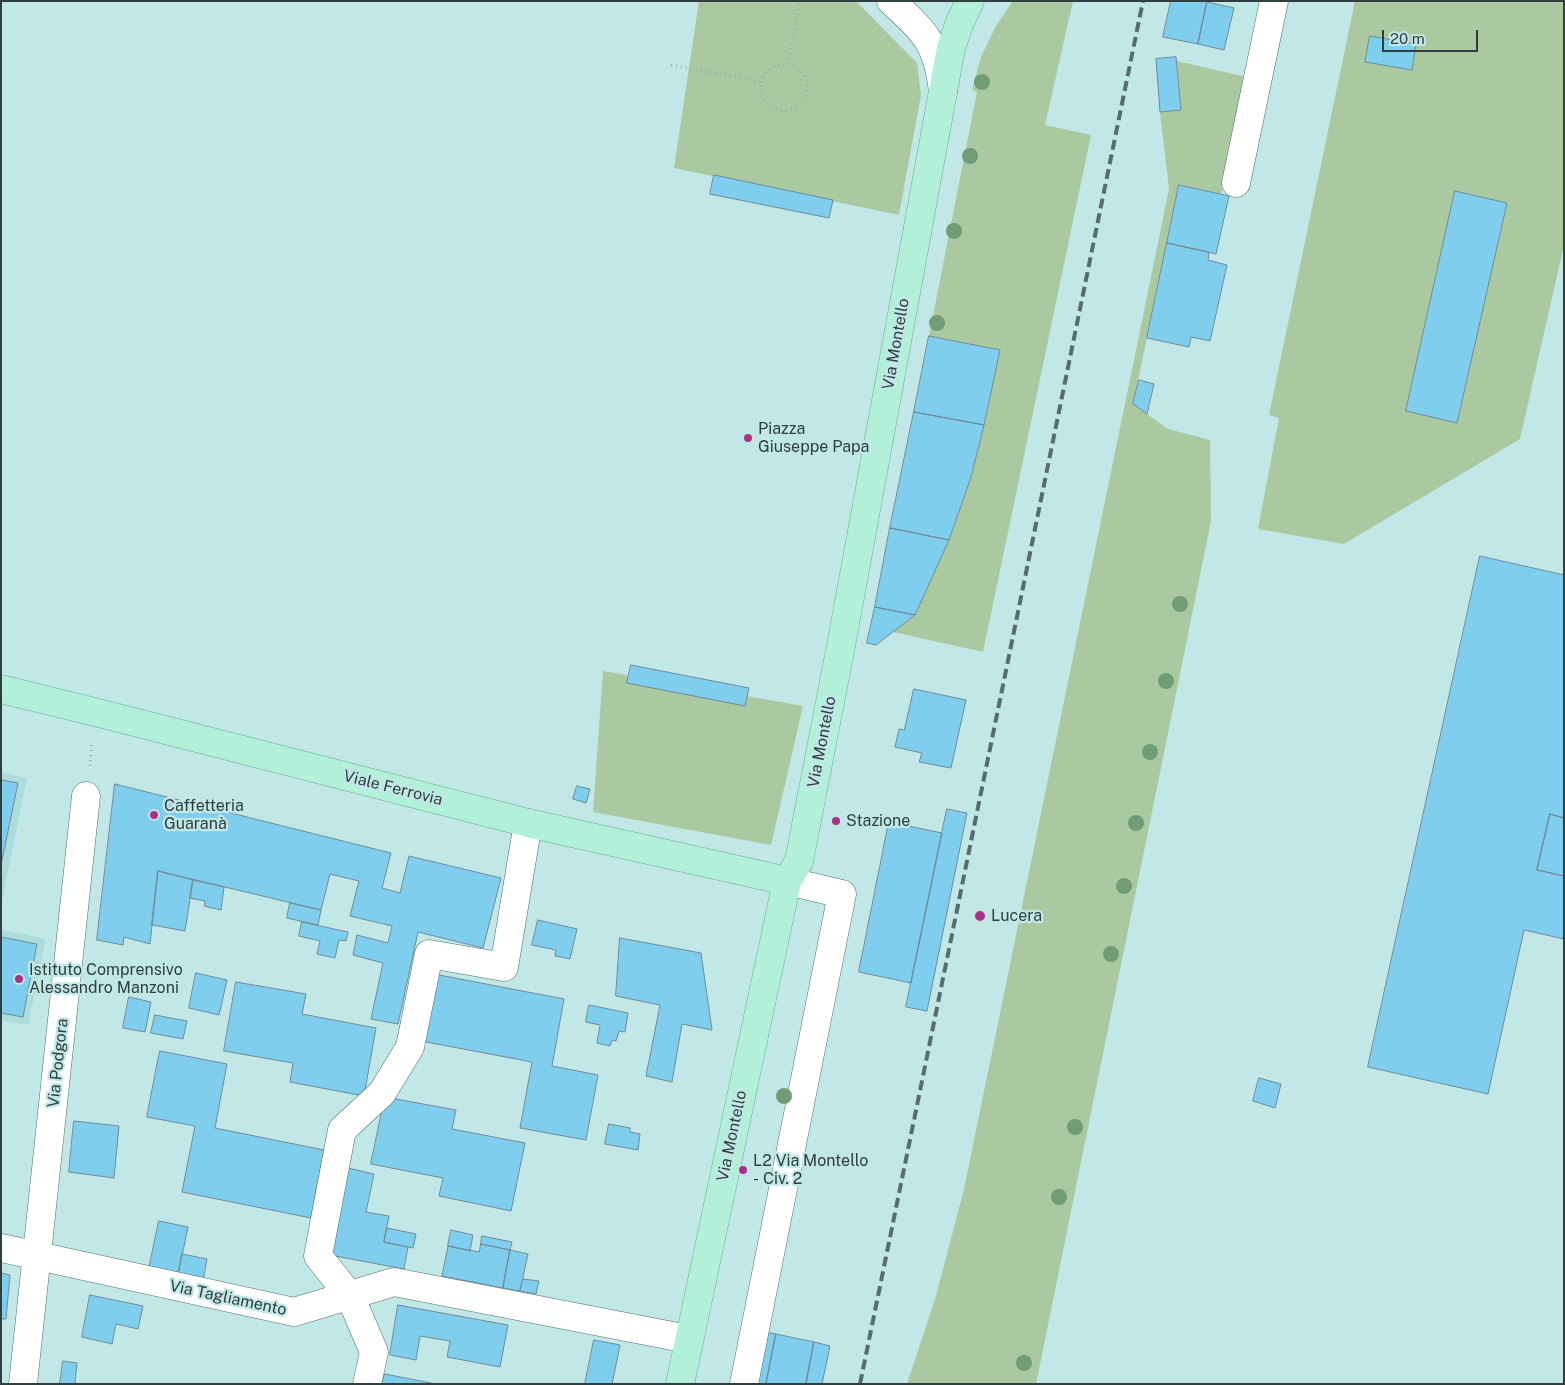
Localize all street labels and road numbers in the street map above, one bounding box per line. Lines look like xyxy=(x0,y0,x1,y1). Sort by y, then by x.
street label: Via Montello xyxy=(879,297,913,391)
street label: Via Montello xyxy=(804,695,840,789)
street label: Viale Ferrovia xyxy=(341,766,445,810)
street label: Via Podgora xyxy=(44,1017,72,1109)
street label: Via Montello xyxy=(713,1089,751,1183)
street label: Via Tagliamento xyxy=(168,1276,288,1320)

